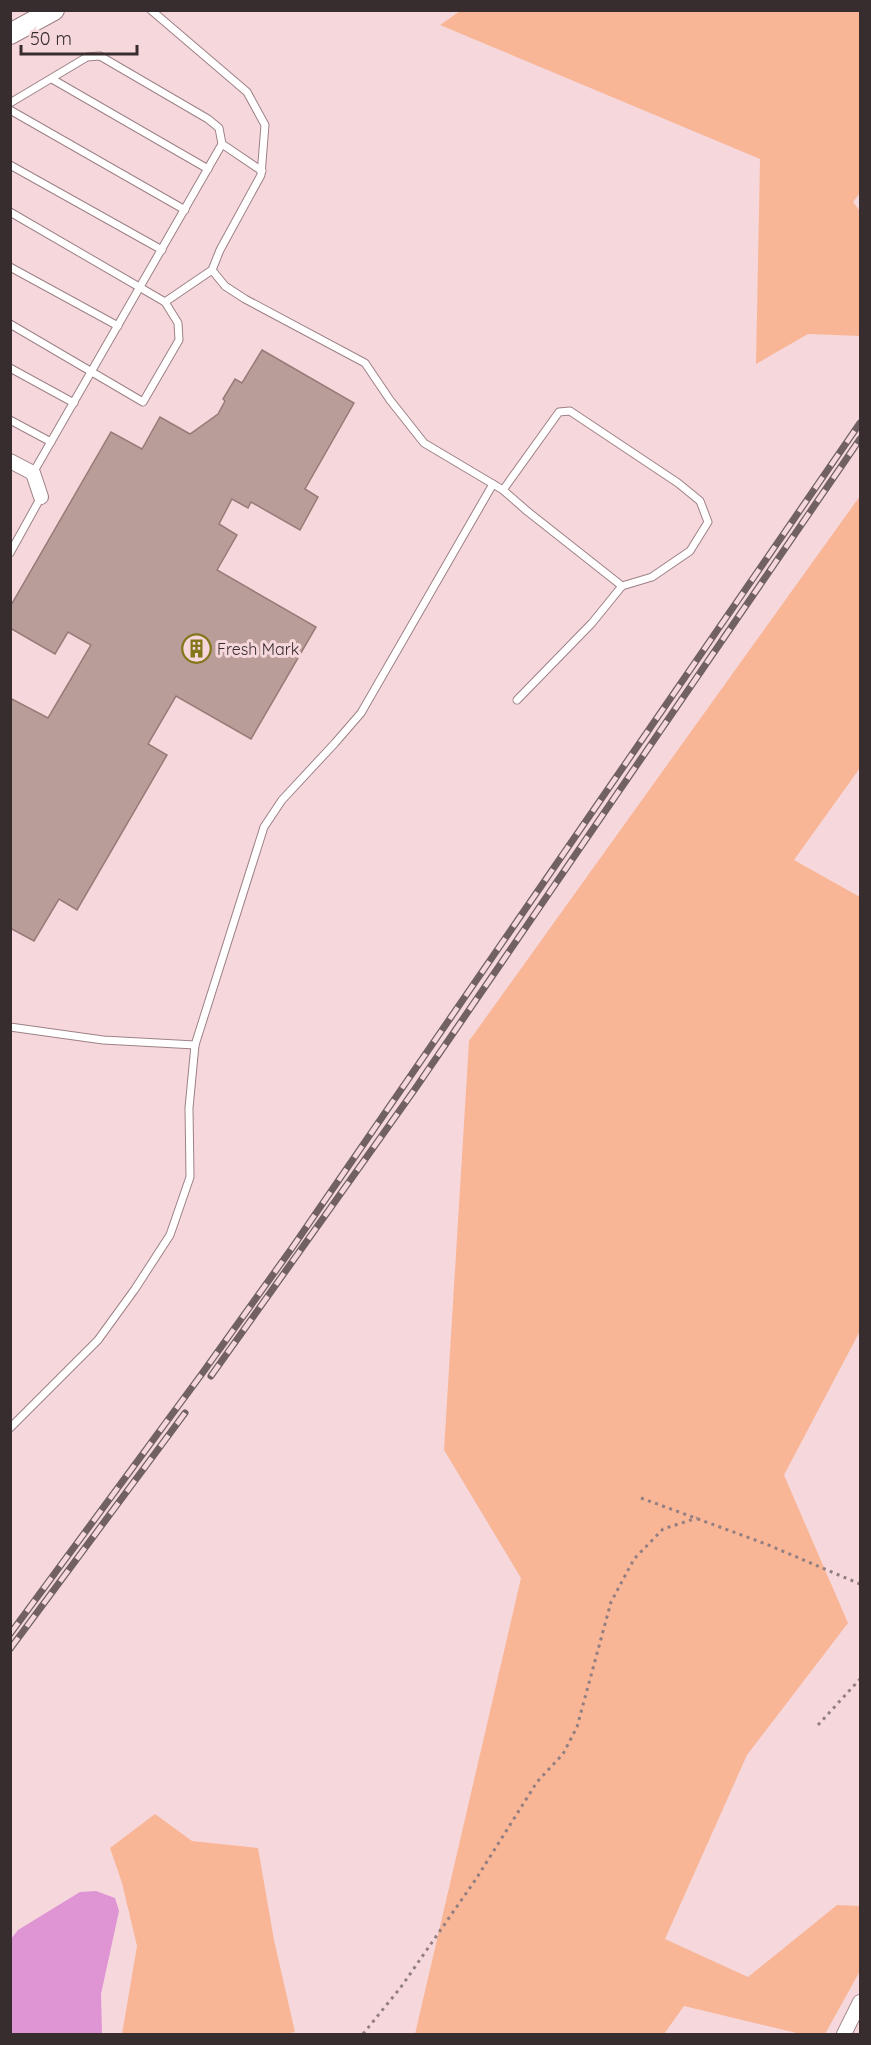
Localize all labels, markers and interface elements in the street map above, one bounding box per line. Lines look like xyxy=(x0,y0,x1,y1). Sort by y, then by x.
scale bar xyxy=(21,18,136,56)
text: 50 m xyxy=(30,27,72,50)
building icon: Fresh Mark xyxy=(180,633,212,665)
place label: Fresh Mark xyxy=(217,639,299,659)

